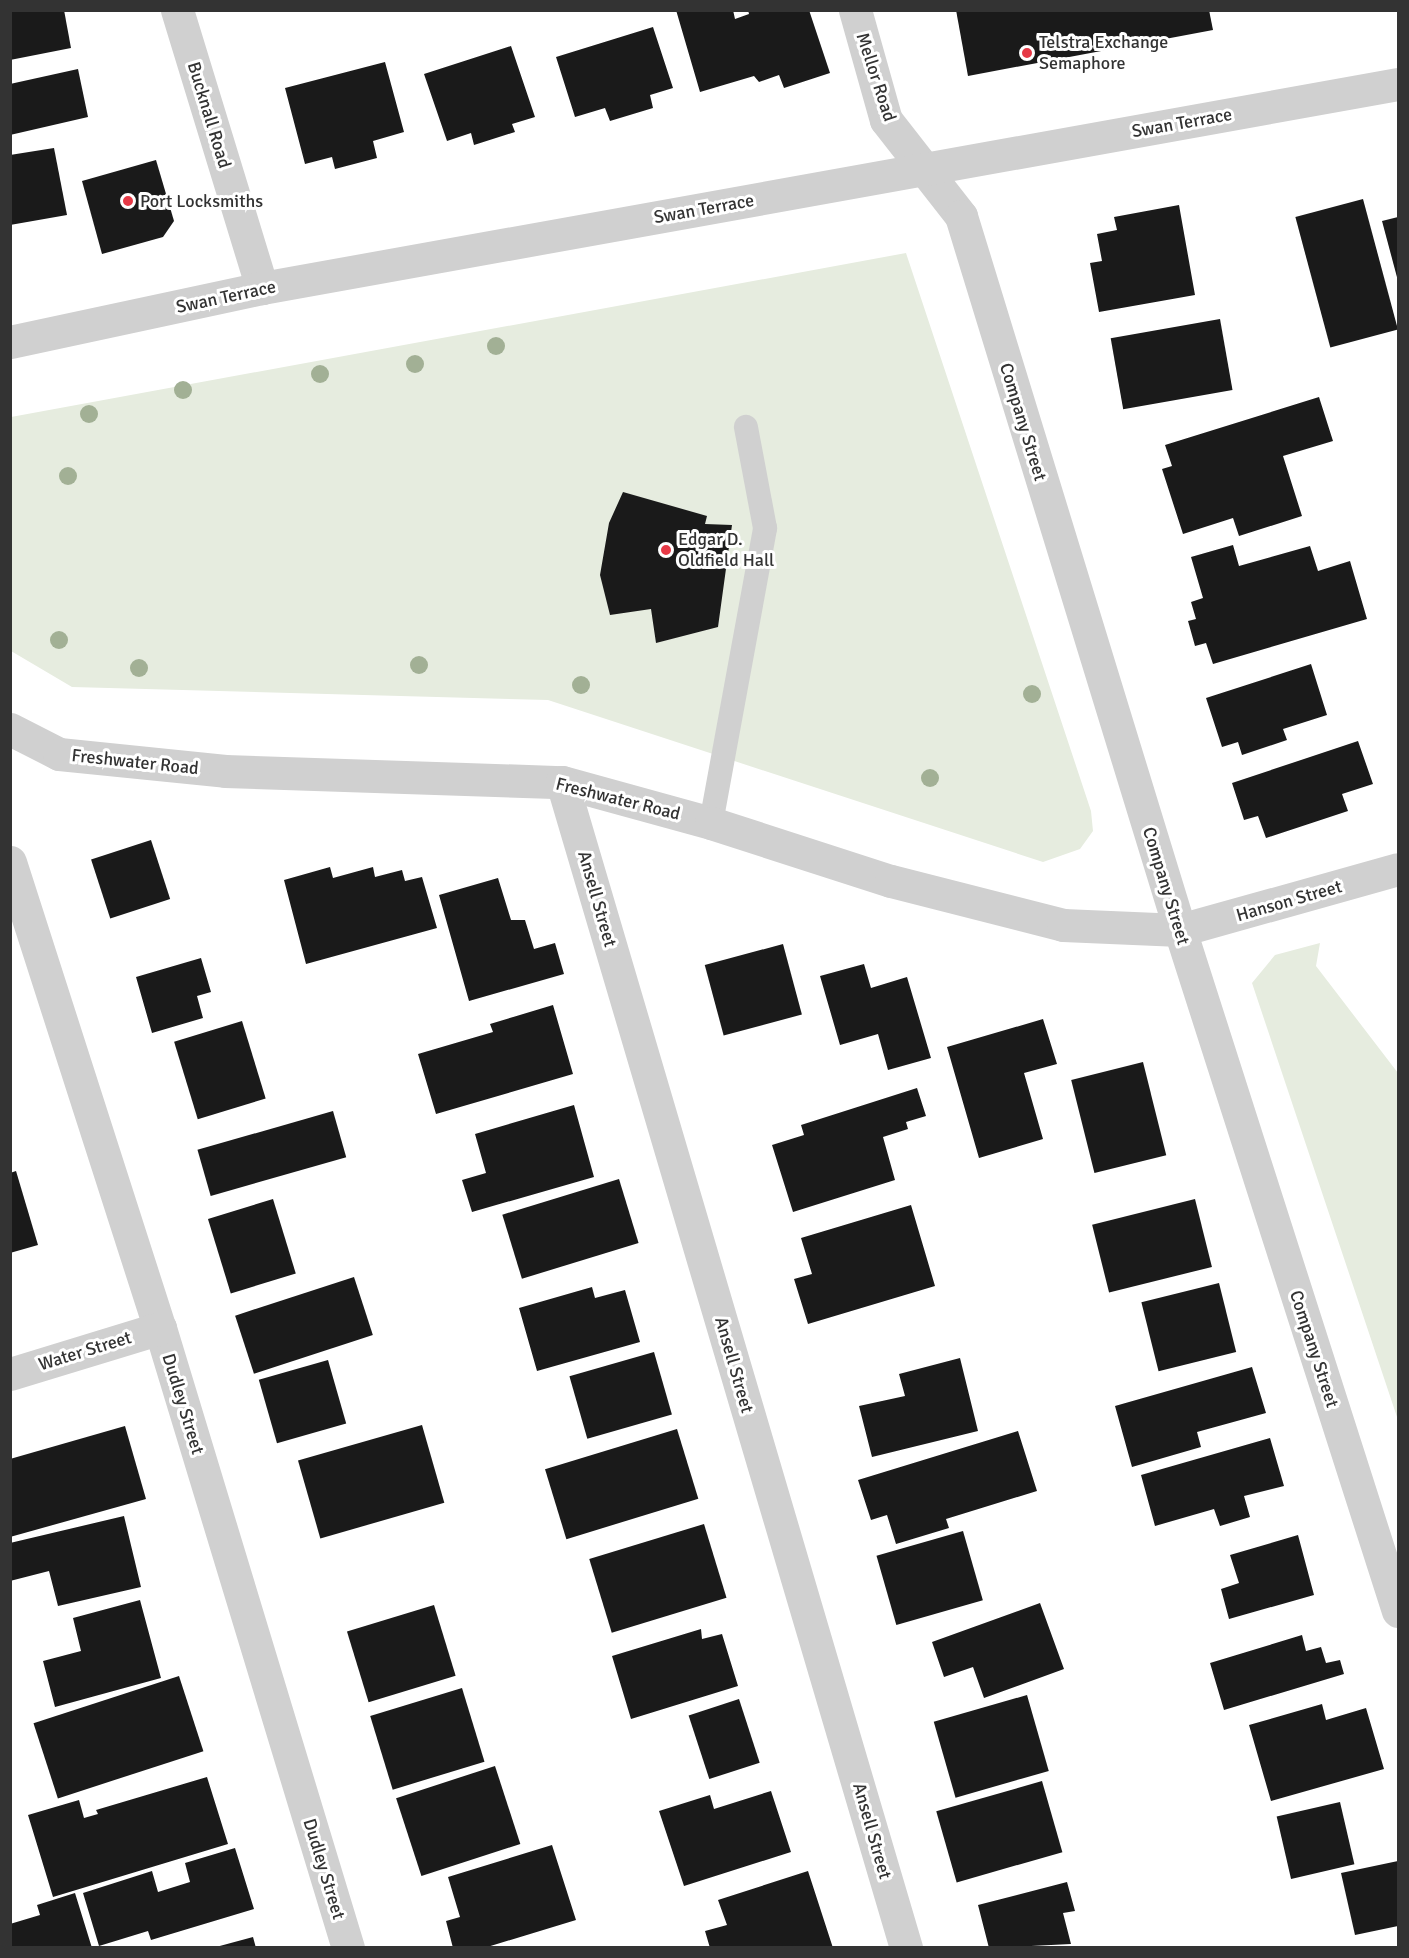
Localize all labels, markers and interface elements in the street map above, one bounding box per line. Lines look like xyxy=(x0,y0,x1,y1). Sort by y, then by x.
street label: Mellor Road xyxy=(851,30,901,124)
place label: Telstra Exchange Semaphore xyxy=(1039,32,1168,74)
marker: Telstra Exchange Semaphore xyxy=(1020,46,1034,60)
street label: Bucknall Road xyxy=(183,59,235,171)
street label: Swan Terrace xyxy=(1130,104,1234,142)
place label: Port Locksmiths xyxy=(140,190,263,212)
street label: Swan Terrace xyxy=(652,190,756,228)
marker: Port Locksmiths xyxy=(121,194,135,208)
street label: Swan Terrace xyxy=(174,276,278,318)
street label: Company Street xyxy=(995,361,1051,483)
place label: Edgar D. Oldfield Hall xyxy=(678,529,774,572)
marker: Edgar D. Oldfield Hall xyxy=(659,543,673,557)
street label: Freshwater Road xyxy=(70,745,200,779)
street label: Freshwater Road xyxy=(553,773,683,825)
street label: Company Street xyxy=(1138,825,1194,947)
street label: Ansell Street xyxy=(573,848,621,950)
street label: Hanson Street xyxy=(1234,876,1344,926)
street label: Company Street xyxy=(1285,1288,1343,1410)
street label: Ansell Street xyxy=(710,1314,758,1416)
street label: Water Street xyxy=(36,1327,134,1375)
street label: Dudley Street xyxy=(157,1351,209,1457)
street label: Ansell Street xyxy=(848,1780,896,1882)
street label: Dudley Street xyxy=(298,1816,350,1922)

